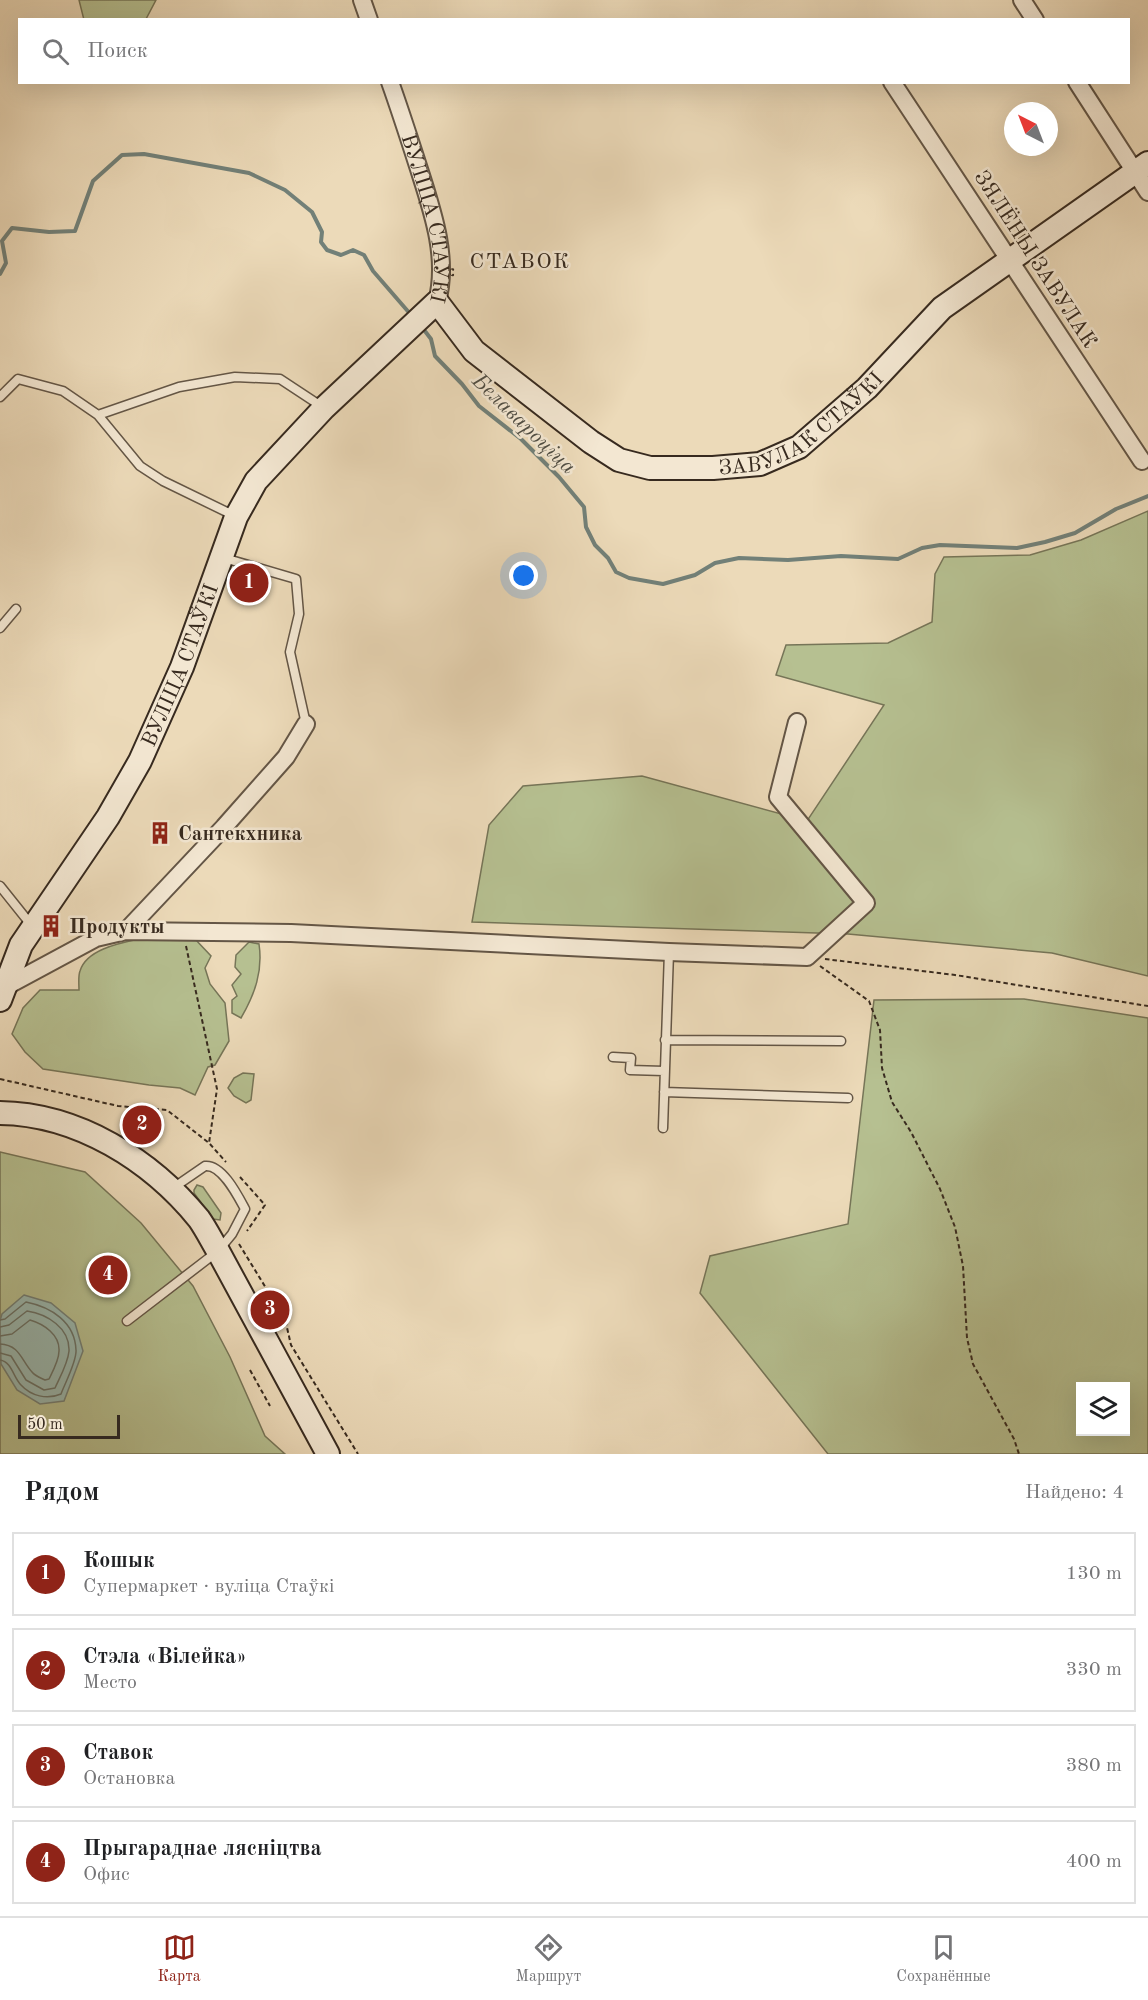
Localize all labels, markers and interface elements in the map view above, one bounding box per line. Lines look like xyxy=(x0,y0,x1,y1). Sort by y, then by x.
search box xyxy=(18,18,1130,84)
icon: search xyxy=(39,35,72,68)
text: Поиск xyxy=(87,40,148,62)
north arrow xyxy=(1004,102,1058,156)
street label: ВУЛІЦА СТАЎКІ xyxy=(396,132,455,305)
street label: ЗЯЛЁНЫ ЗАВУЛАК xyxy=(970,165,1103,352)
district label: СТАВОК xyxy=(469,251,571,273)
water label: Белавароціца xyxy=(467,369,580,479)
street label: ЗАВУЛАК СТАЎКІ xyxy=(718,369,888,479)
pin: 1 xyxy=(230,560,268,606)
your location xyxy=(509,561,538,590)
street label: ВУЛІЦА СТАЎКІ xyxy=(139,582,223,750)
building icon: Сантекхника xyxy=(147,820,173,846)
place label: Сантекхника xyxy=(178,824,302,845)
building icon: Продукты xyxy=(38,913,64,939)
place label: Продукты xyxy=(69,917,165,938)
pin: 2 xyxy=(122,1102,162,1148)
pin: 4 xyxy=(88,1252,128,1298)
pin: 3 xyxy=(250,1288,290,1332)
map controls xyxy=(1076,1382,1130,1436)
button: layers xyxy=(1076,1382,1130,1436)
scale bar xyxy=(18,1412,120,1440)
text: 50 m xyxy=(27,1417,63,1433)
text: Рядом xyxy=(24,1480,99,1506)
text: Найдено: 4 xyxy=(1025,1483,1124,1503)
text: Кошык xyxy=(83,1550,155,1572)
text: 1 xyxy=(40,1564,51,1584)
text: 130 m xyxy=(1066,1564,1122,1584)
text: Супермаркет · вуліца Стаўкі xyxy=(83,1577,335,1597)
text: Стэла «Вілейка» xyxy=(83,1646,247,1668)
text: 2 xyxy=(40,1660,51,1680)
text: 330 m xyxy=(1066,1660,1122,1680)
text: Место xyxy=(83,1673,137,1693)
text: Ставок xyxy=(83,1742,153,1764)
text: 3 xyxy=(40,1756,51,1776)
text: 380 m xyxy=(1066,1756,1122,1776)
text: Остановка xyxy=(83,1769,175,1789)
text: Прыгараднае лясніцтва xyxy=(83,1838,322,1860)
text: 4 xyxy=(40,1852,51,1872)
text: 400 m xyxy=(1066,1852,1122,1872)
text: Офис xyxy=(83,1865,130,1885)
tab: Карта xyxy=(157,1931,201,1987)
tab: Маршрут xyxy=(516,1931,581,1987)
tab: Сохранённые xyxy=(896,1931,991,1987)

